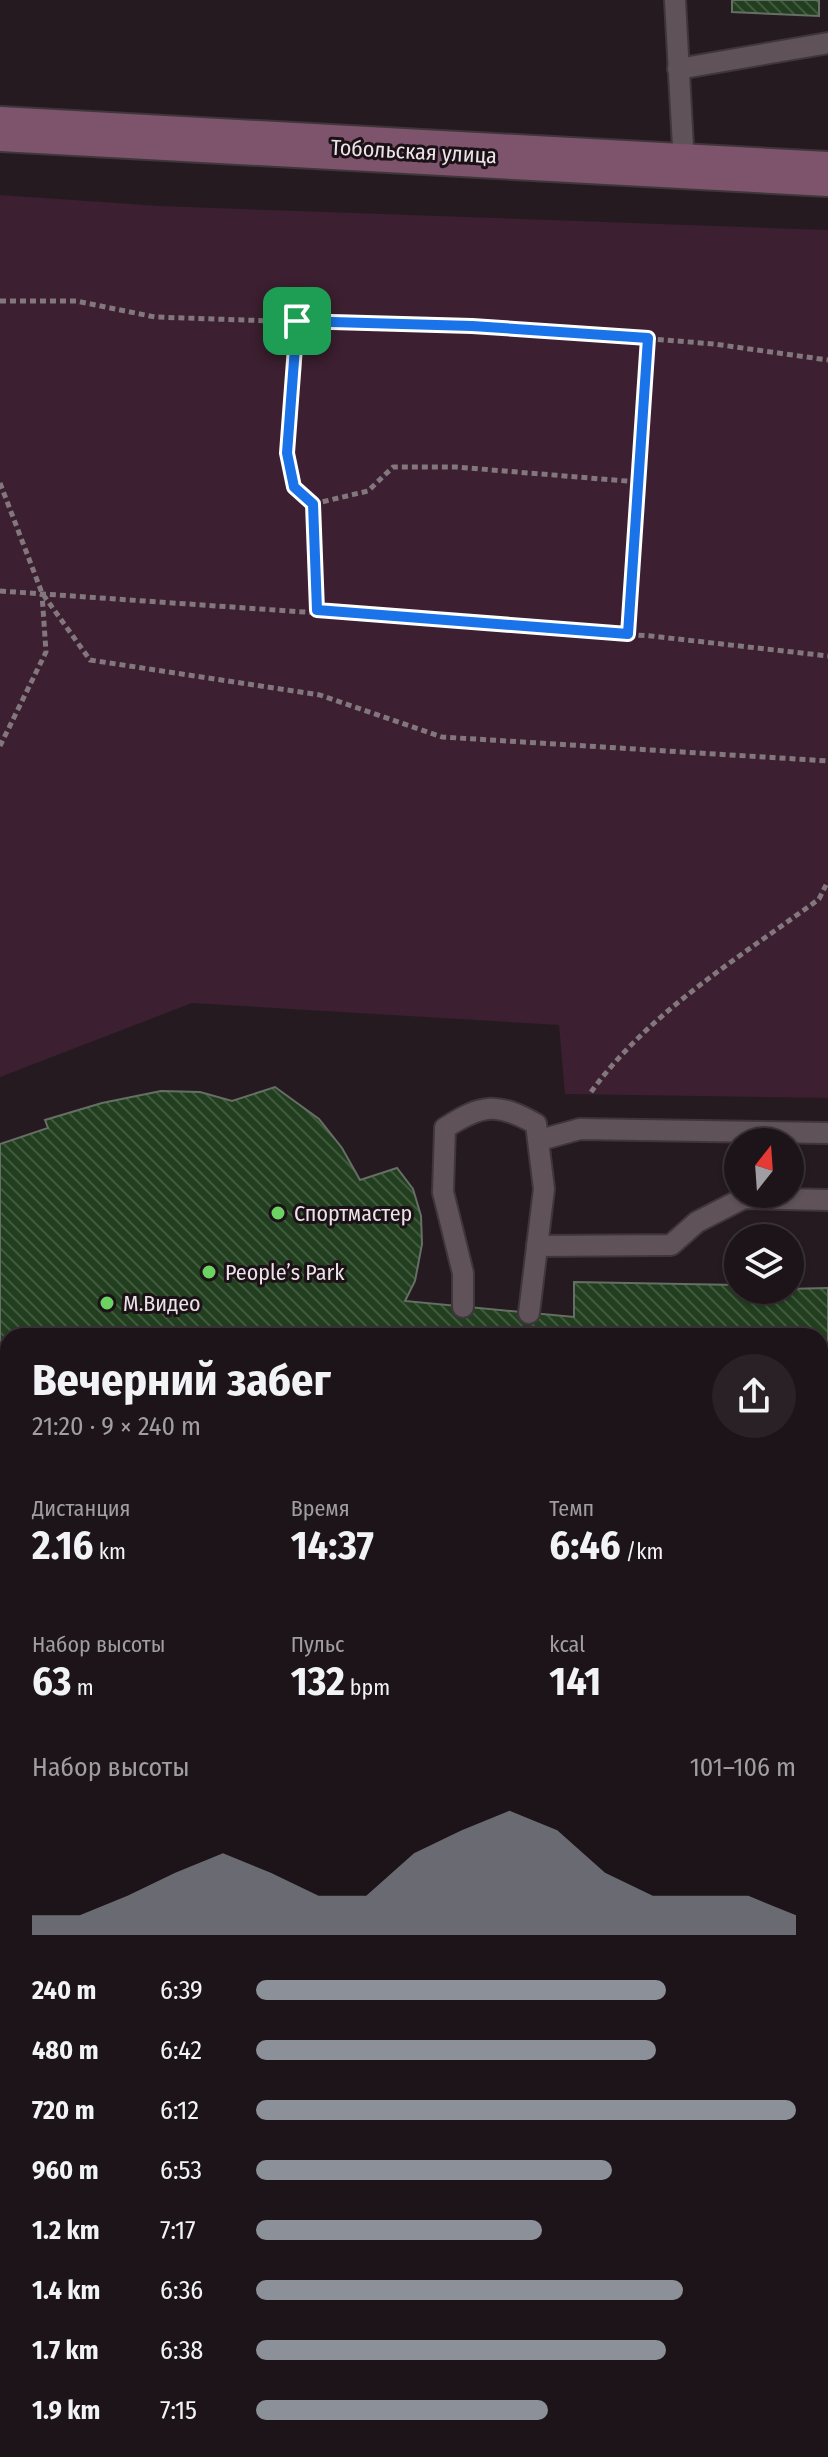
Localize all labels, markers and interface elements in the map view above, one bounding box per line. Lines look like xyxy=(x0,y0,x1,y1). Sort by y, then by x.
street label: Тобольская улица xyxy=(330,134,498,169)
pin xyxy=(263,287,331,355)
icon: arrive xyxy=(275,299,319,343)
north arrow xyxy=(724,1128,804,1208)
map controls xyxy=(724,1128,804,1304)
place label: Спортмастер xyxy=(294,1200,412,1227)
marker: Спортмастер xyxy=(269,1204,287,1222)
button: layers xyxy=(724,1224,804,1304)
place label: People’s Park xyxy=(225,1259,345,1286)
marker: People’s Park xyxy=(200,1263,218,1281)
place label: М.Видео xyxy=(123,1290,201,1317)
marker: М.Видео xyxy=(98,1294,116,1312)
text: Вечерний забег xyxy=(32,1354,331,1407)
button: share xyxy=(712,1354,796,1438)
text: 21:20 · 9 × 240 m xyxy=(32,1411,201,1442)
text: Дистанция xyxy=(32,1495,131,1522)
text: Время xyxy=(291,1495,350,1522)
text: Темп xyxy=(549,1495,594,1522)
text: 2.16 xyxy=(32,1522,94,1570)
text: 14:37 xyxy=(291,1522,374,1570)
text: 6:46 xyxy=(549,1522,621,1570)
text: km xyxy=(94,1538,126,1565)
text: /km xyxy=(621,1538,663,1565)
text: Набор высоты xyxy=(32,1631,165,1658)
text: Пульс xyxy=(291,1631,344,1658)
text: kcal xyxy=(549,1631,585,1658)
text: 63 xyxy=(32,1658,72,1706)
text: 132 xyxy=(291,1658,345,1706)
text: 141 xyxy=(549,1658,601,1706)
text: m xyxy=(72,1674,94,1701)
text: bpm xyxy=(345,1674,390,1701)
text: Набор высоты xyxy=(32,1752,190,1783)
text: 101–106 m xyxy=(690,1752,796,1783)
text: 240 m xyxy=(32,1975,96,2006)
text: 6:39 xyxy=(160,1975,203,2006)
text: 480 m xyxy=(32,2035,99,2066)
text: 6:42 xyxy=(160,2035,202,2066)
text: 720 m xyxy=(32,2095,95,2126)
text: 6:12 xyxy=(160,2095,199,2126)
text: 960 m xyxy=(32,2155,98,2186)
text: 6:53 xyxy=(160,2155,202,2186)
text: 1.2 km xyxy=(32,2215,99,2246)
text: 7:17 xyxy=(160,2215,196,2246)
text: 1.4 km xyxy=(32,2275,100,2306)
text: 6:36 xyxy=(160,2275,203,2306)
text: 1.7 km xyxy=(32,2335,99,2366)
text: 6:38 xyxy=(160,2335,203,2366)
text: 1.9 km xyxy=(32,2395,100,2426)
text: 7:15 xyxy=(160,2395,197,2426)

